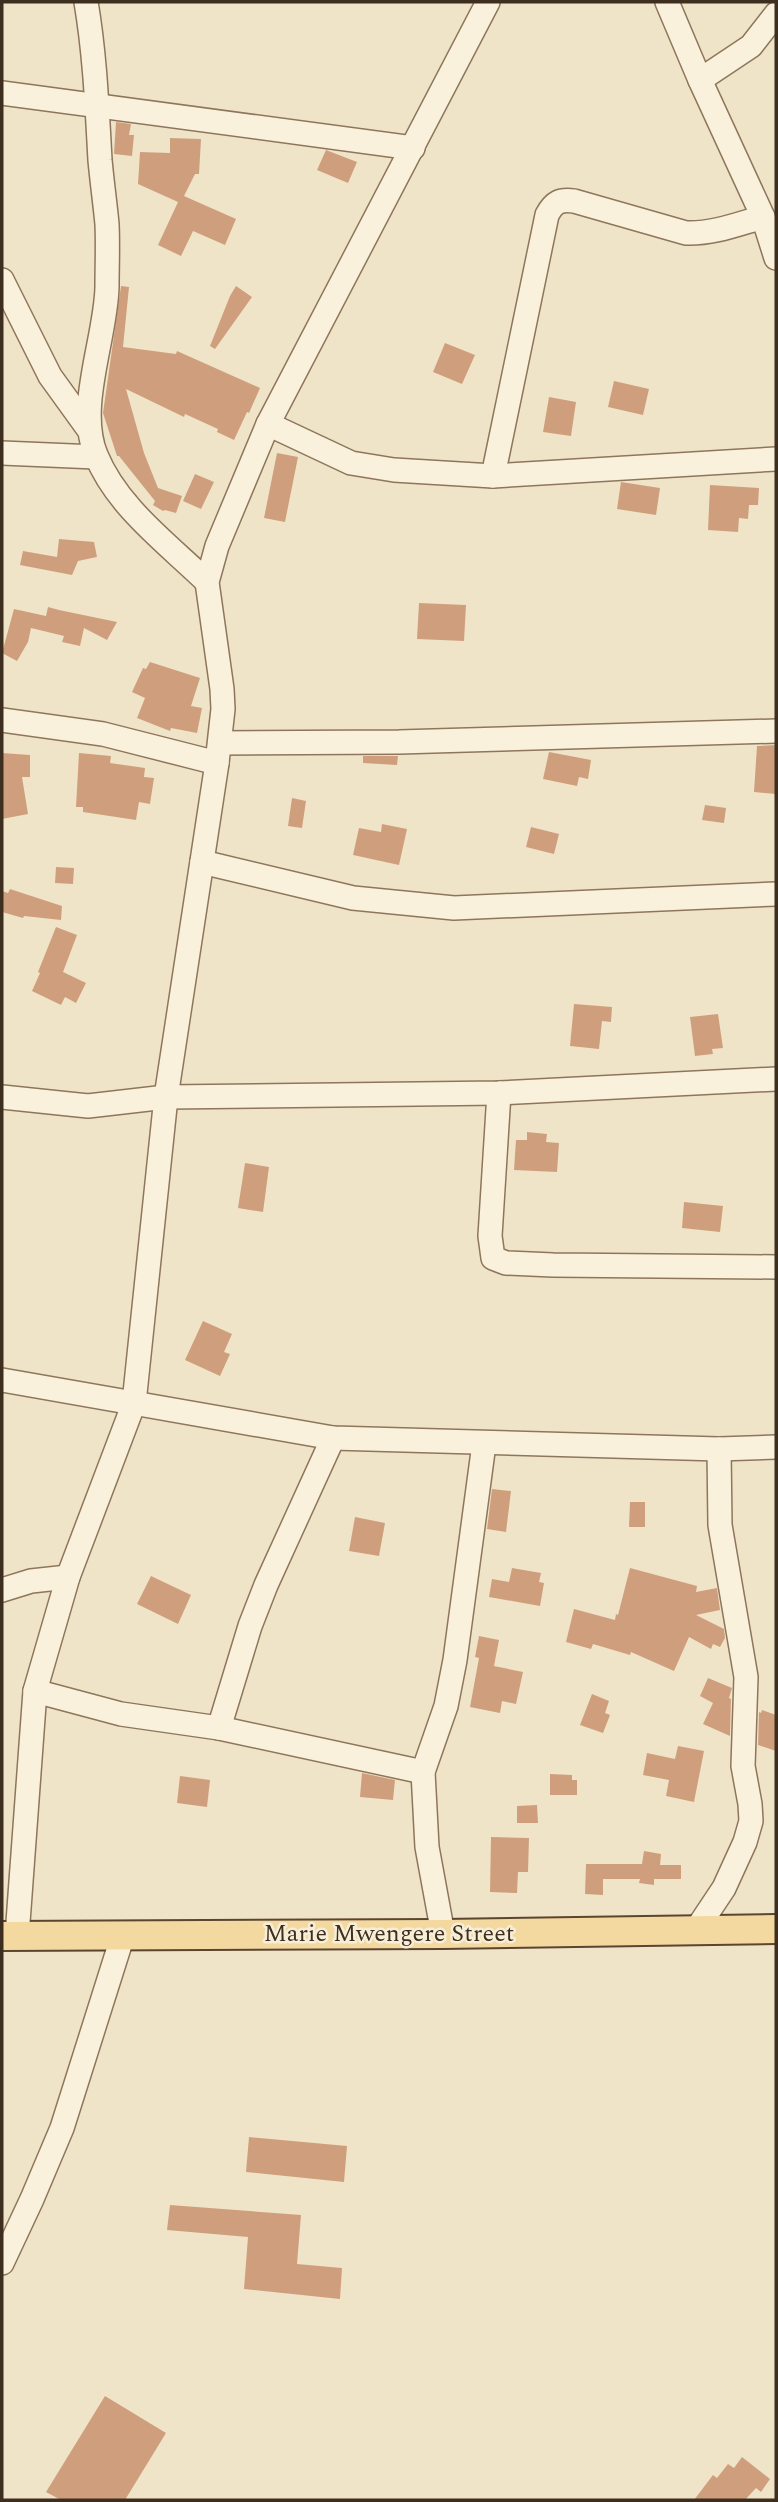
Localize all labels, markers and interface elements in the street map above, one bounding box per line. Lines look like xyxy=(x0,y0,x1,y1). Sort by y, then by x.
street label: Marie Mwengere Street xyxy=(264,1916,514,1952)

